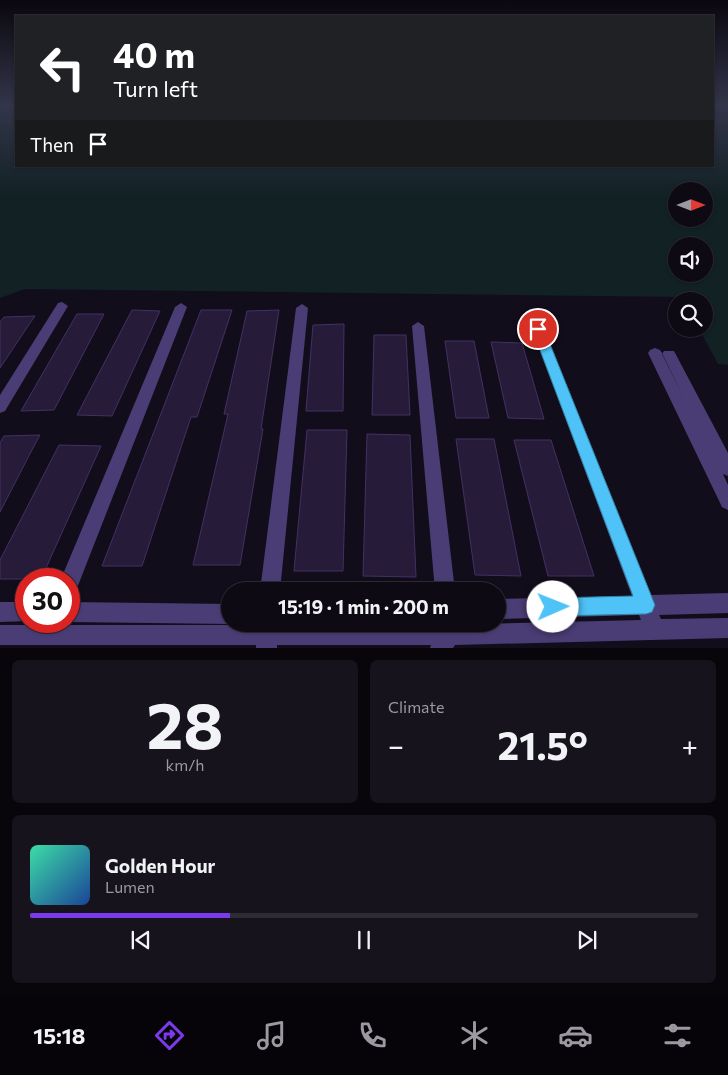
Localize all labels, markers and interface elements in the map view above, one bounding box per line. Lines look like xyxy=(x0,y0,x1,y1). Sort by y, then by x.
text: 40 m xyxy=(113,32,195,75)
icon: left xyxy=(30,35,95,100)
text: Turn left xyxy=(113,75,198,102)
icon: arrive xyxy=(84,130,112,158)
text: Then xyxy=(30,133,74,156)
north arrow xyxy=(668,182,712,228)
map controls xyxy=(668,182,713,337)
button: sound xyxy=(668,237,713,282)
button: search xyxy=(668,292,713,337)
pin xyxy=(517,308,559,350)
icon: arrive xyxy=(524,315,552,343)
speed limit sign: 30 xyxy=(15,568,80,633)
position arrow xyxy=(526,580,578,632)
text: 15:19 · 1 min · 200 m xyxy=(278,595,449,618)
text: 28 xyxy=(147,683,223,762)
text: Climate xyxy=(388,697,444,716)
text: 21.5° xyxy=(498,721,588,768)
text: − xyxy=(388,728,404,762)
text: + xyxy=(682,728,698,762)
text: km/h xyxy=(166,755,204,774)
text: Golden Hour xyxy=(105,854,215,877)
text: Lumen xyxy=(105,877,155,896)
icon: previous xyxy=(127,926,155,954)
icon: pause xyxy=(350,926,378,954)
icon: next xyxy=(573,926,601,954)
icon: directions xyxy=(152,1018,187,1053)
icon: music xyxy=(254,1018,289,1053)
icon: phone xyxy=(355,1018,390,1053)
icon: climate xyxy=(457,1018,492,1053)
icon: car xyxy=(558,1018,593,1053)
icon: filters xyxy=(660,1018,695,1053)
text: 15:18 xyxy=(33,1022,85,1049)

